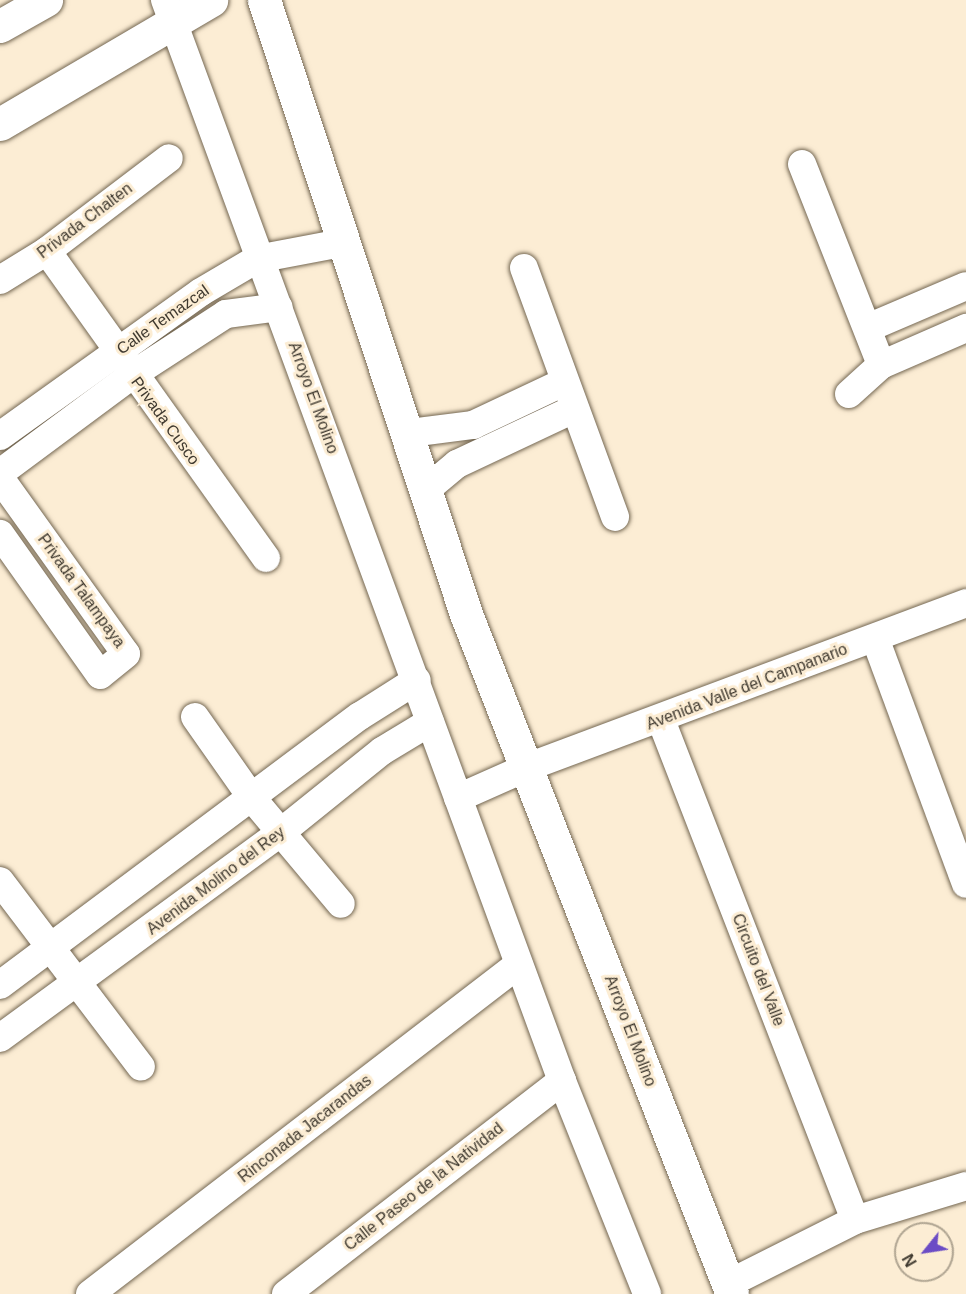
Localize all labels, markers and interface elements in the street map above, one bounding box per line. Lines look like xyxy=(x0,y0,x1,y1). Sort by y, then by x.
street label: Privada Chalten xyxy=(34,179,136,263)
street label: Calle Temazcal xyxy=(113,281,213,359)
street label: Arroyo El Molino xyxy=(284,340,342,456)
street label: Privada Cusco xyxy=(127,373,203,469)
street label: Privada Talampaya xyxy=(33,530,129,652)
street label: Avenida Valle del Campanario xyxy=(644,640,850,734)
street label: Avenida Molino del Rey xyxy=(143,823,289,939)
street label: Circuito del Valle xyxy=(728,911,788,1029)
street label: Arroyo El Molino xyxy=(600,973,660,1089)
street label: Rinconada Jacarandas xyxy=(235,1071,375,1187)
street label: Calle Paseo de la Natividad xyxy=(341,1119,507,1255)
north arrow xyxy=(894,1222,954,1282)
text: N xyxy=(899,1251,920,1270)

